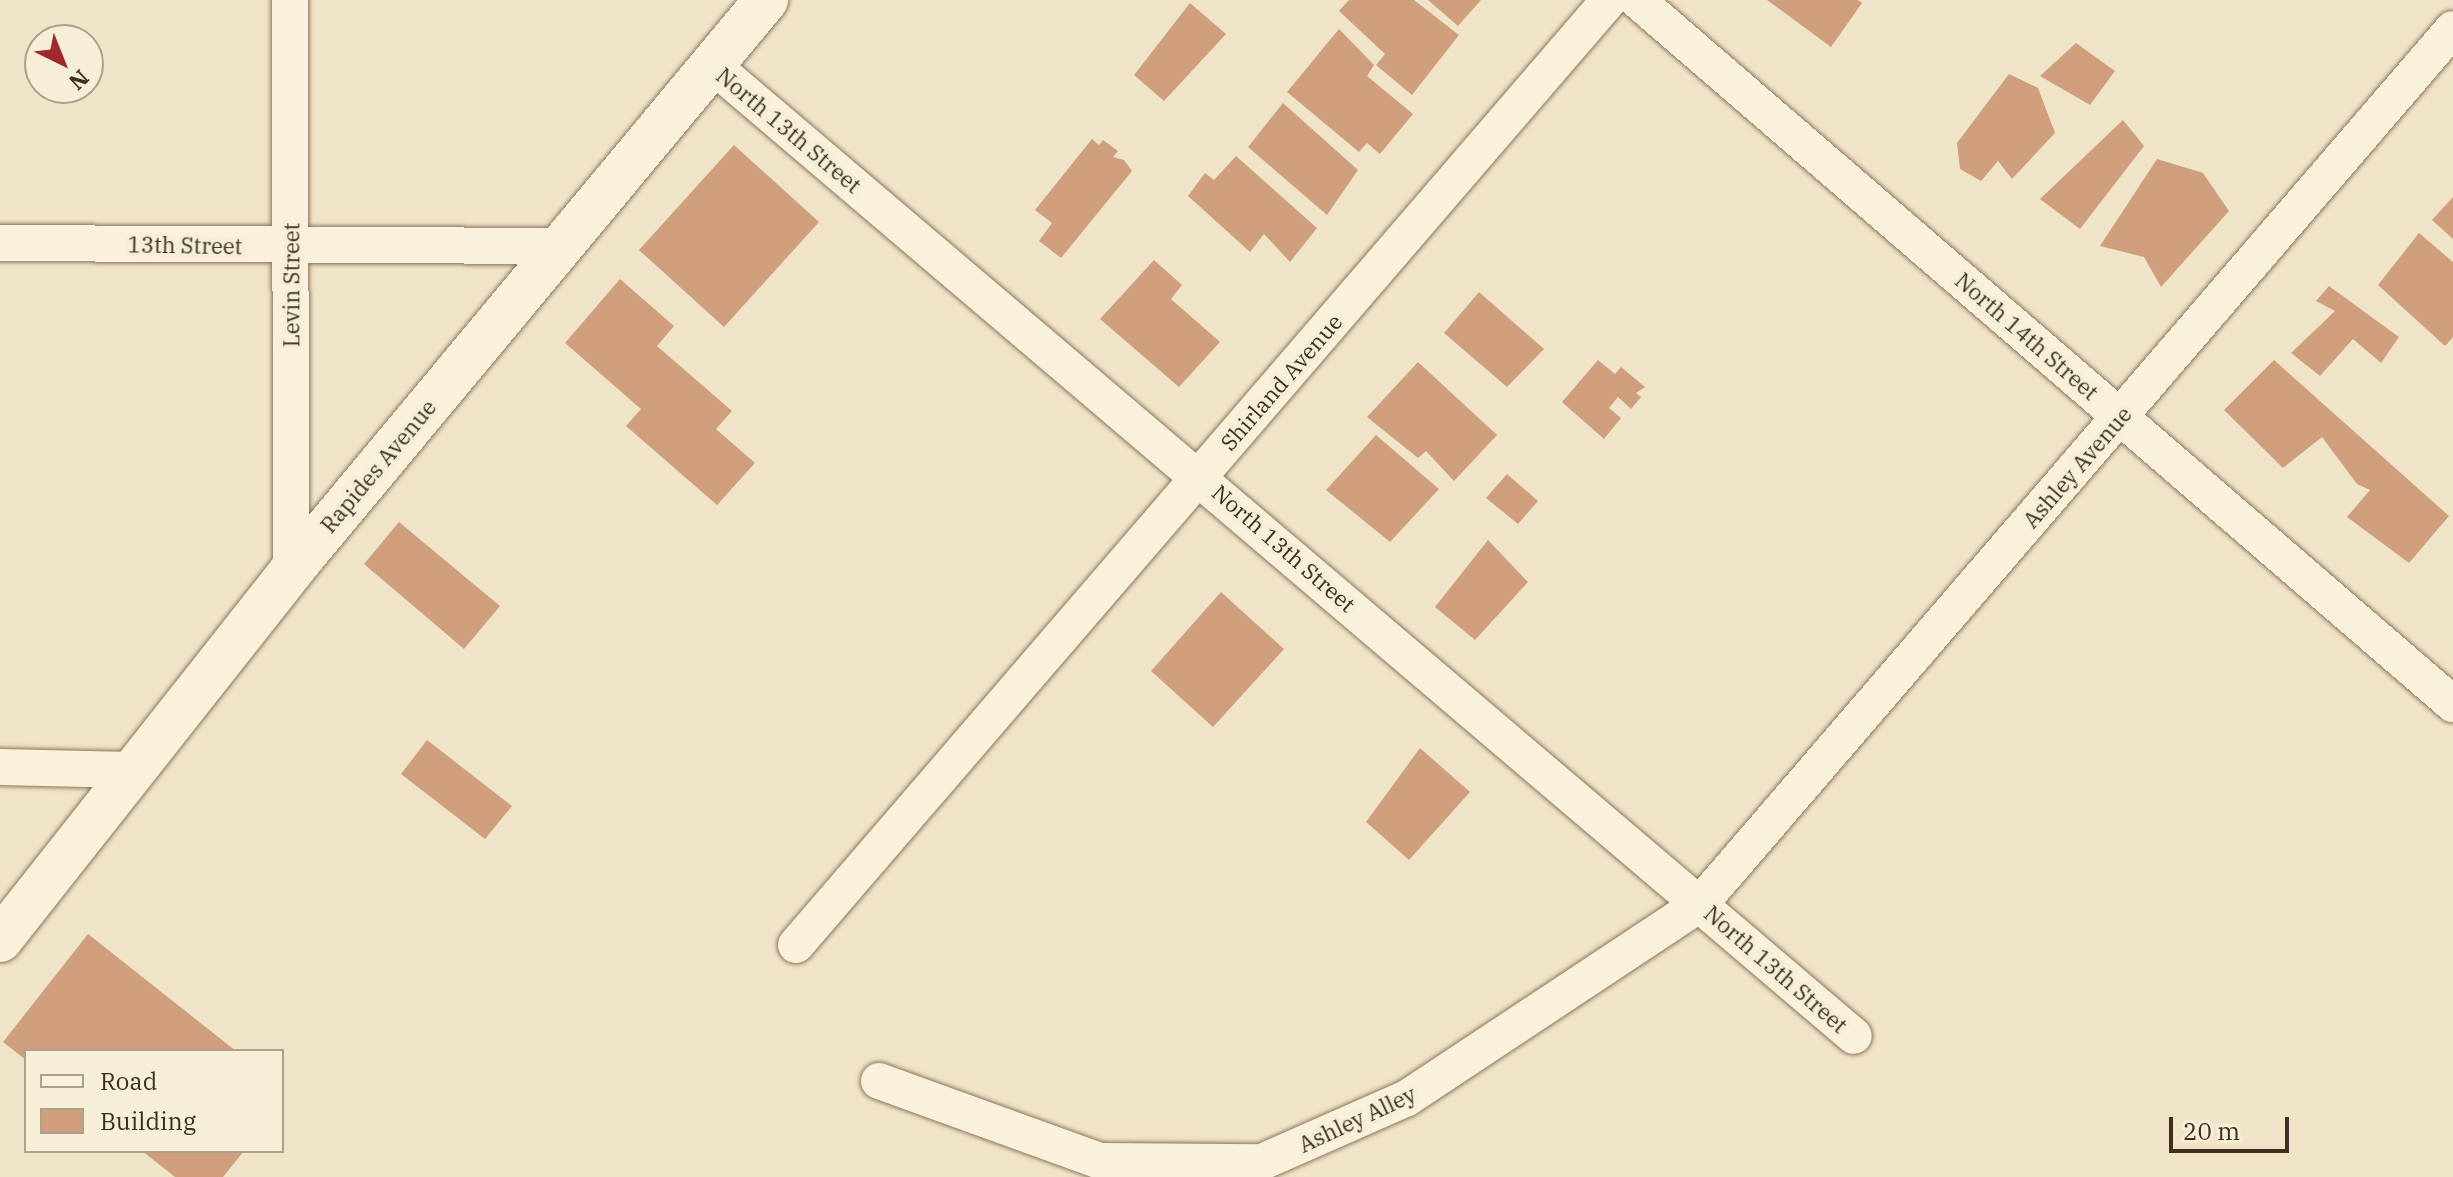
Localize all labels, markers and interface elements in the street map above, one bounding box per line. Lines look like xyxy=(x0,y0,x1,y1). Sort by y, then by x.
north arrow xyxy=(24,24,104,104)
street label: North 13th Street xyxy=(711,62,867,198)
text: N xyxy=(63,64,96,97)
street label: Levin Street xyxy=(278,223,304,347)
street label: 13th Street xyxy=(127,231,243,259)
street label: North 14th Street xyxy=(1950,267,2104,405)
street label: Shirland Avenue xyxy=(1215,309,1347,455)
street label: Rapides Avenue xyxy=(315,394,441,538)
street label: Ashley Avenue xyxy=(2017,401,2137,533)
street label: North 13th Street xyxy=(1207,479,1361,617)
street label: North 13th Street xyxy=(1699,900,1853,1038)
legend xyxy=(24,1049,284,1153)
text: Road xyxy=(100,1065,157,1097)
street label: Ashley Alley xyxy=(1294,1080,1420,1158)
scale bar xyxy=(2173,1101,2293,1151)
text: Building xyxy=(100,1105,196,1137)
text: 20 m xyxy=(2183,1115,2240,1147)

